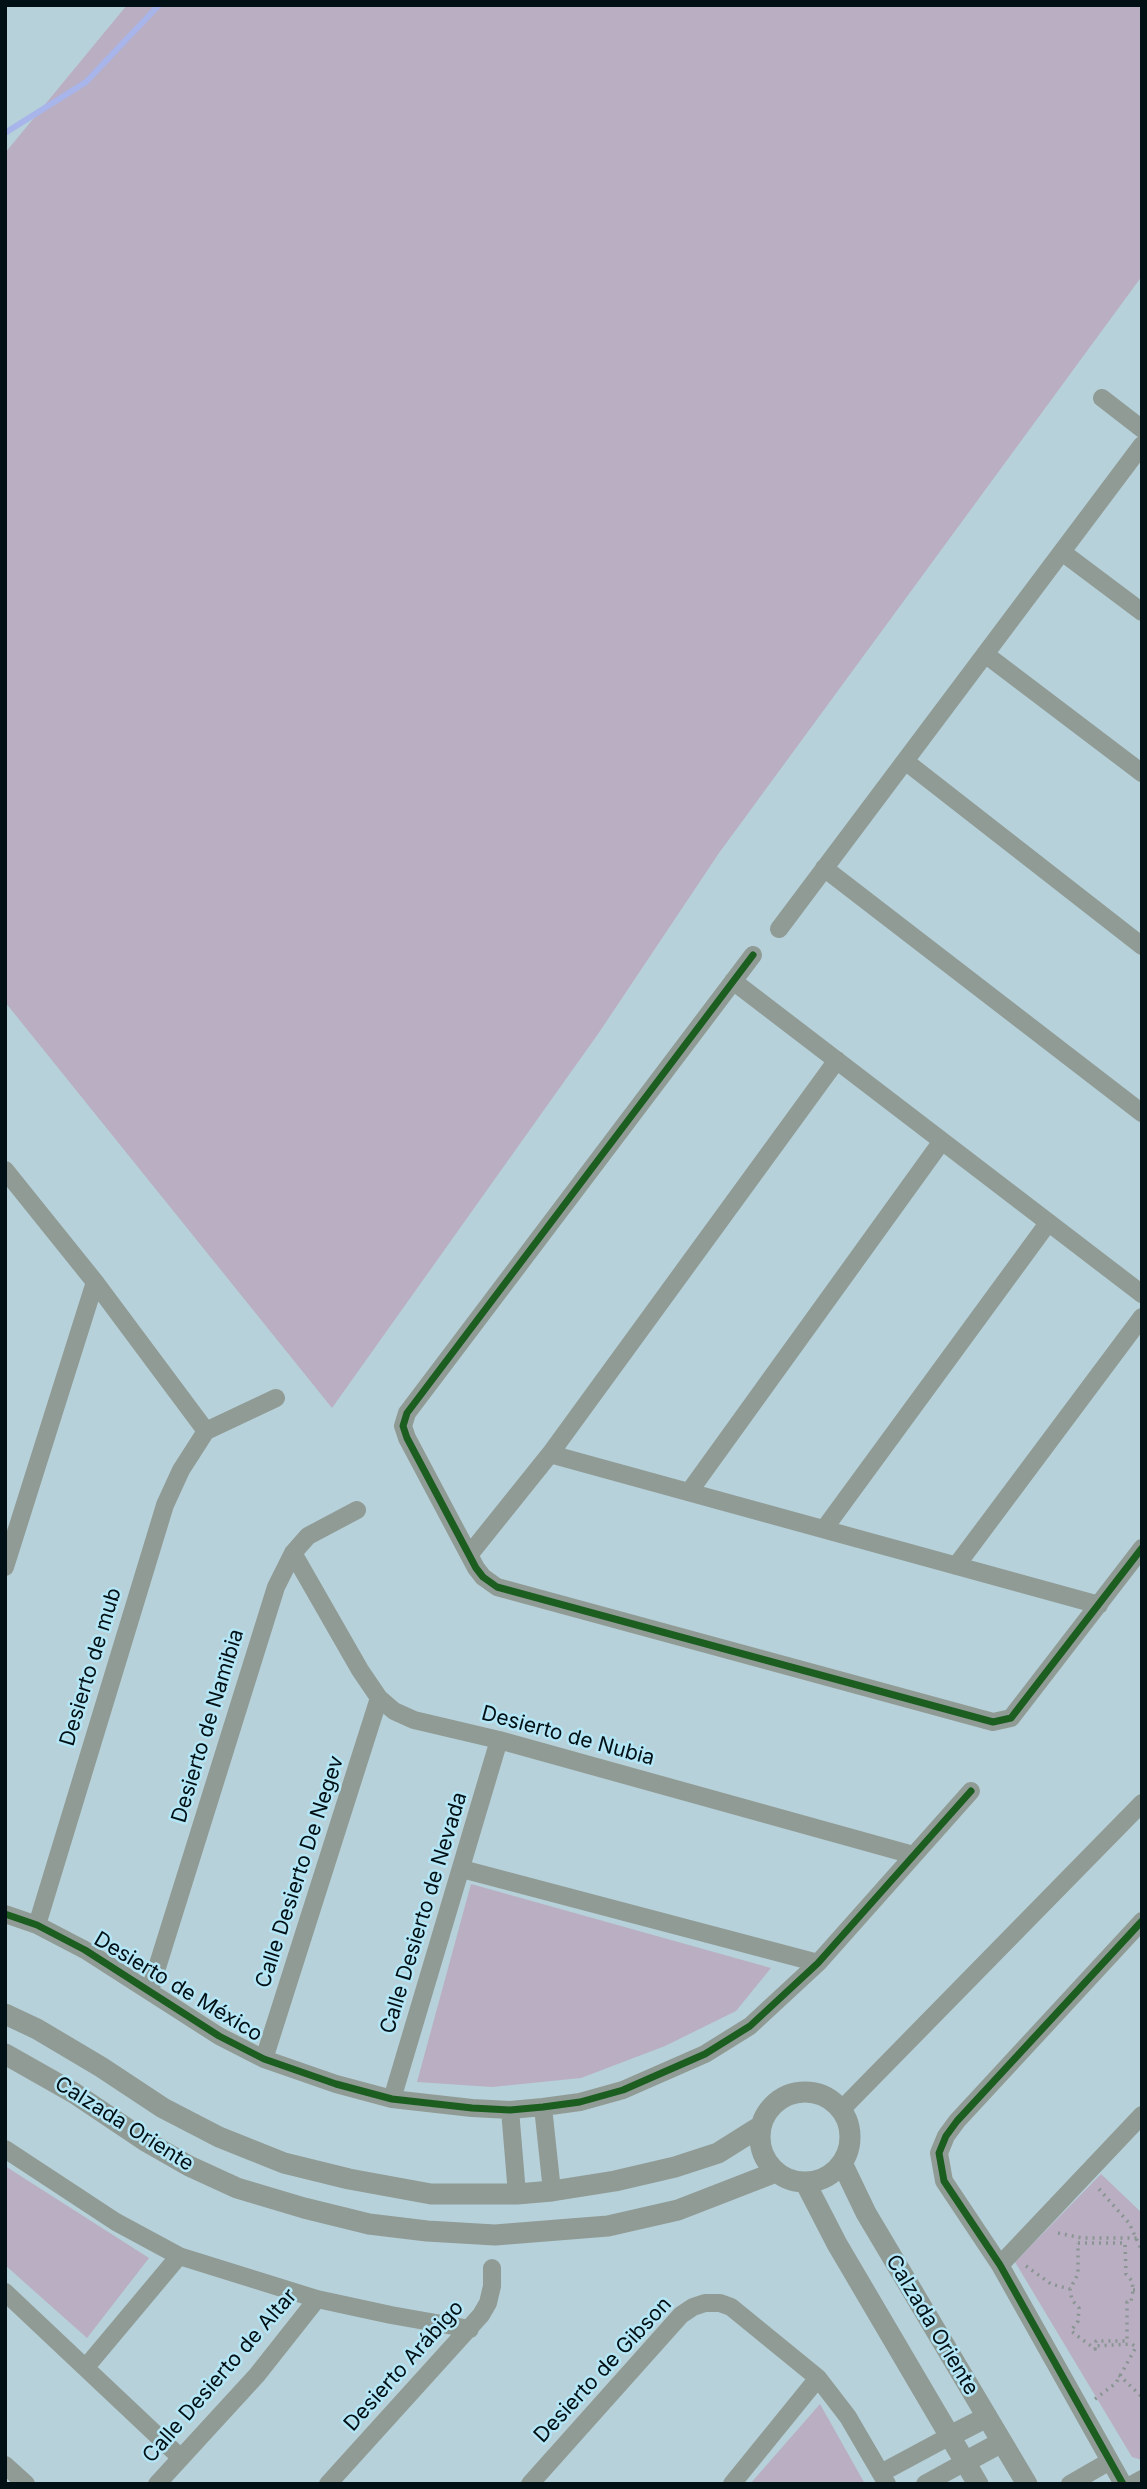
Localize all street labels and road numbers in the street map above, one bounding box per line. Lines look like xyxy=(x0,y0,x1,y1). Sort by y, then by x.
street label: Desierto de mub xyxy=(55,1585,127,1749)
street label: Desierto de Namibia xyxy=(167,1626,249,1826)
street label: Desierto de Nubia xyxy=(479,1701,657,1771)
street label: Calle Desierto De Negev xyxy=(251,1753,349,1991)
street label: Calle Desierto de Nevada xyxy=(375,1789,473,2037)
street label: Desierto de México xyxy=(89,1927,267,2047)
street label: Calzada Oriente xyxy=(50,2071,198,2177)
street label: Calzada Oriente xyxy=(880,2250,984,2400)
street label: Calle Desierto de Altar xyxy=(138,2284,302,2468)
street label: Desierto de Gibson xyxy=(529,2292,677,2448)
street label: Desierto Arábigo xyxy=(339,2296,469,2436)

